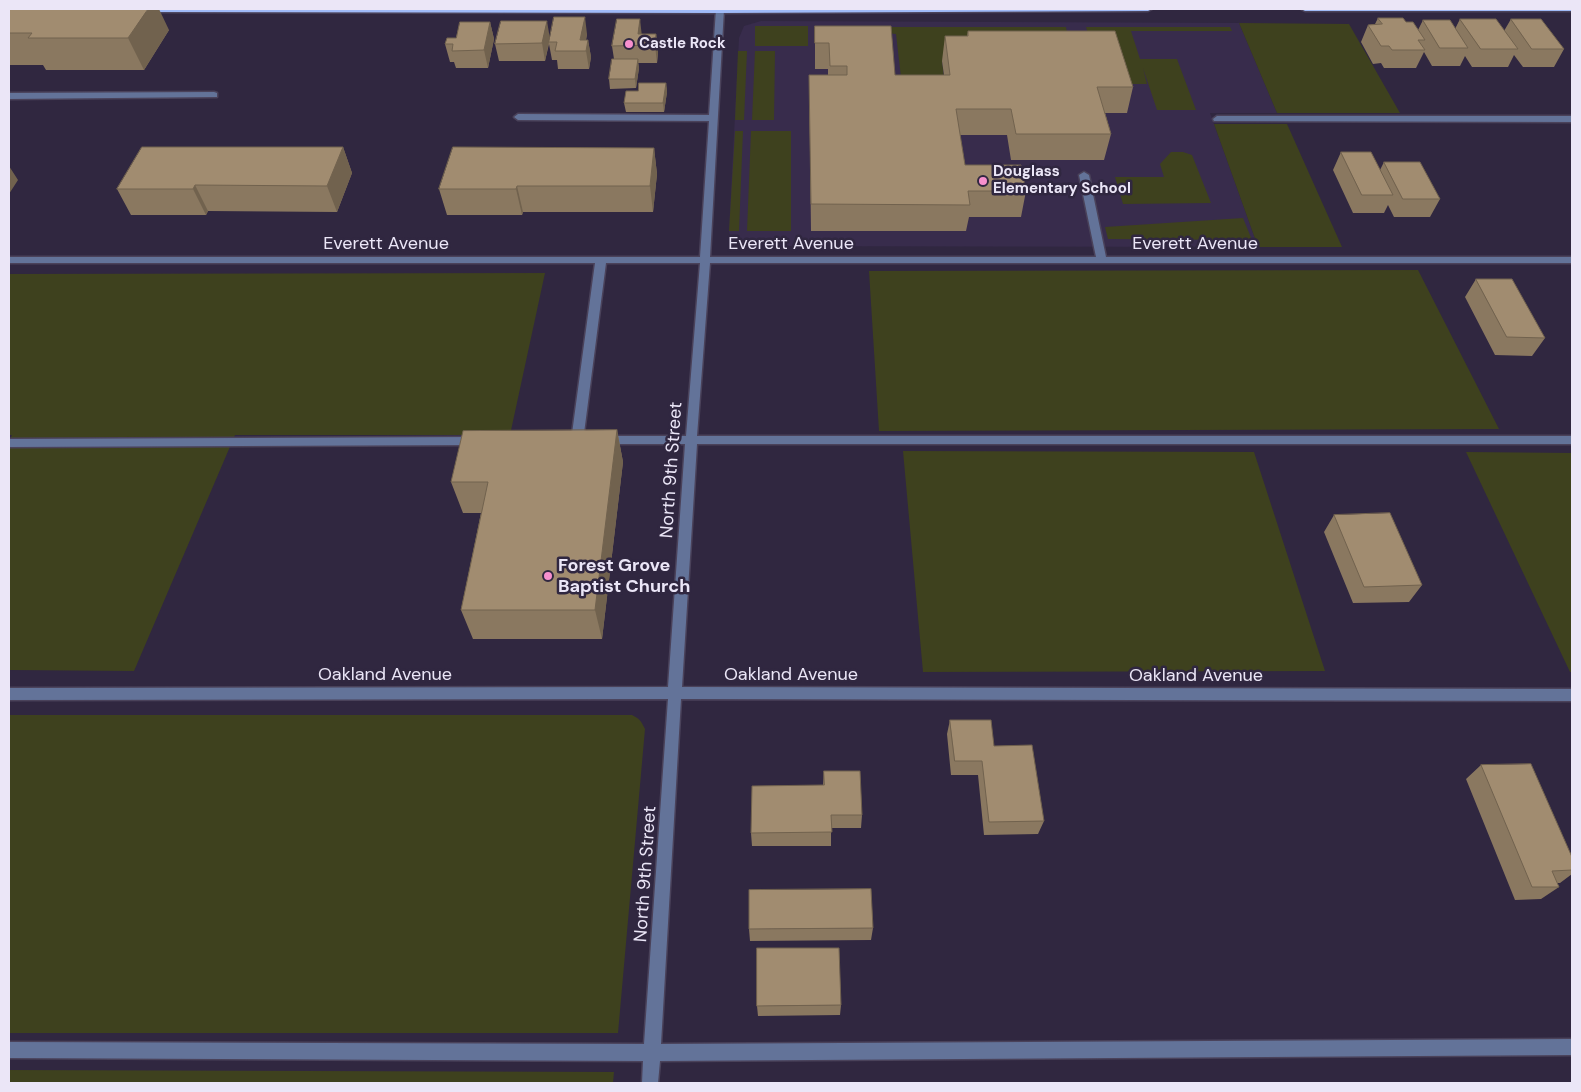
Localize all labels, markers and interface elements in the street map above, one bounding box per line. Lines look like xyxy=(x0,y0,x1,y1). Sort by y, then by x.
place label: Castle Rock xyxy=(639,35,726,53)
marker: Castle Rock xyxy=(623,38,635,50)
place label: Douglass Elementary School xyxy=(993,163,1131,198)
marker: Douglass Elementary School xyxy=(977,175,989,187)
street label: Everett Avenue xyxy=(323,233,449,255)
street label: Everett Avenue xyxy=(728,233,854,255)
street label: Everett Avenue xyxy=(1132,233,1258,255)
street label: North 9th Street xyxy=(656,401,688,539)
place label: Forest Grove Baptist Church xyxy=(558,555,690,598)
marker: Forest Grove Baptist Church xyxy=(542,570,554,582)
street label: Oakland Avenue xyxy=(318,664,452,686)
street label: Oakland Avenue xyxy=(724,664,858,686)
street label: Oakland Avenue xyxy=(1129,665,1263,687)
street label: North 9th Street xyxy=(630,805,662,943)

